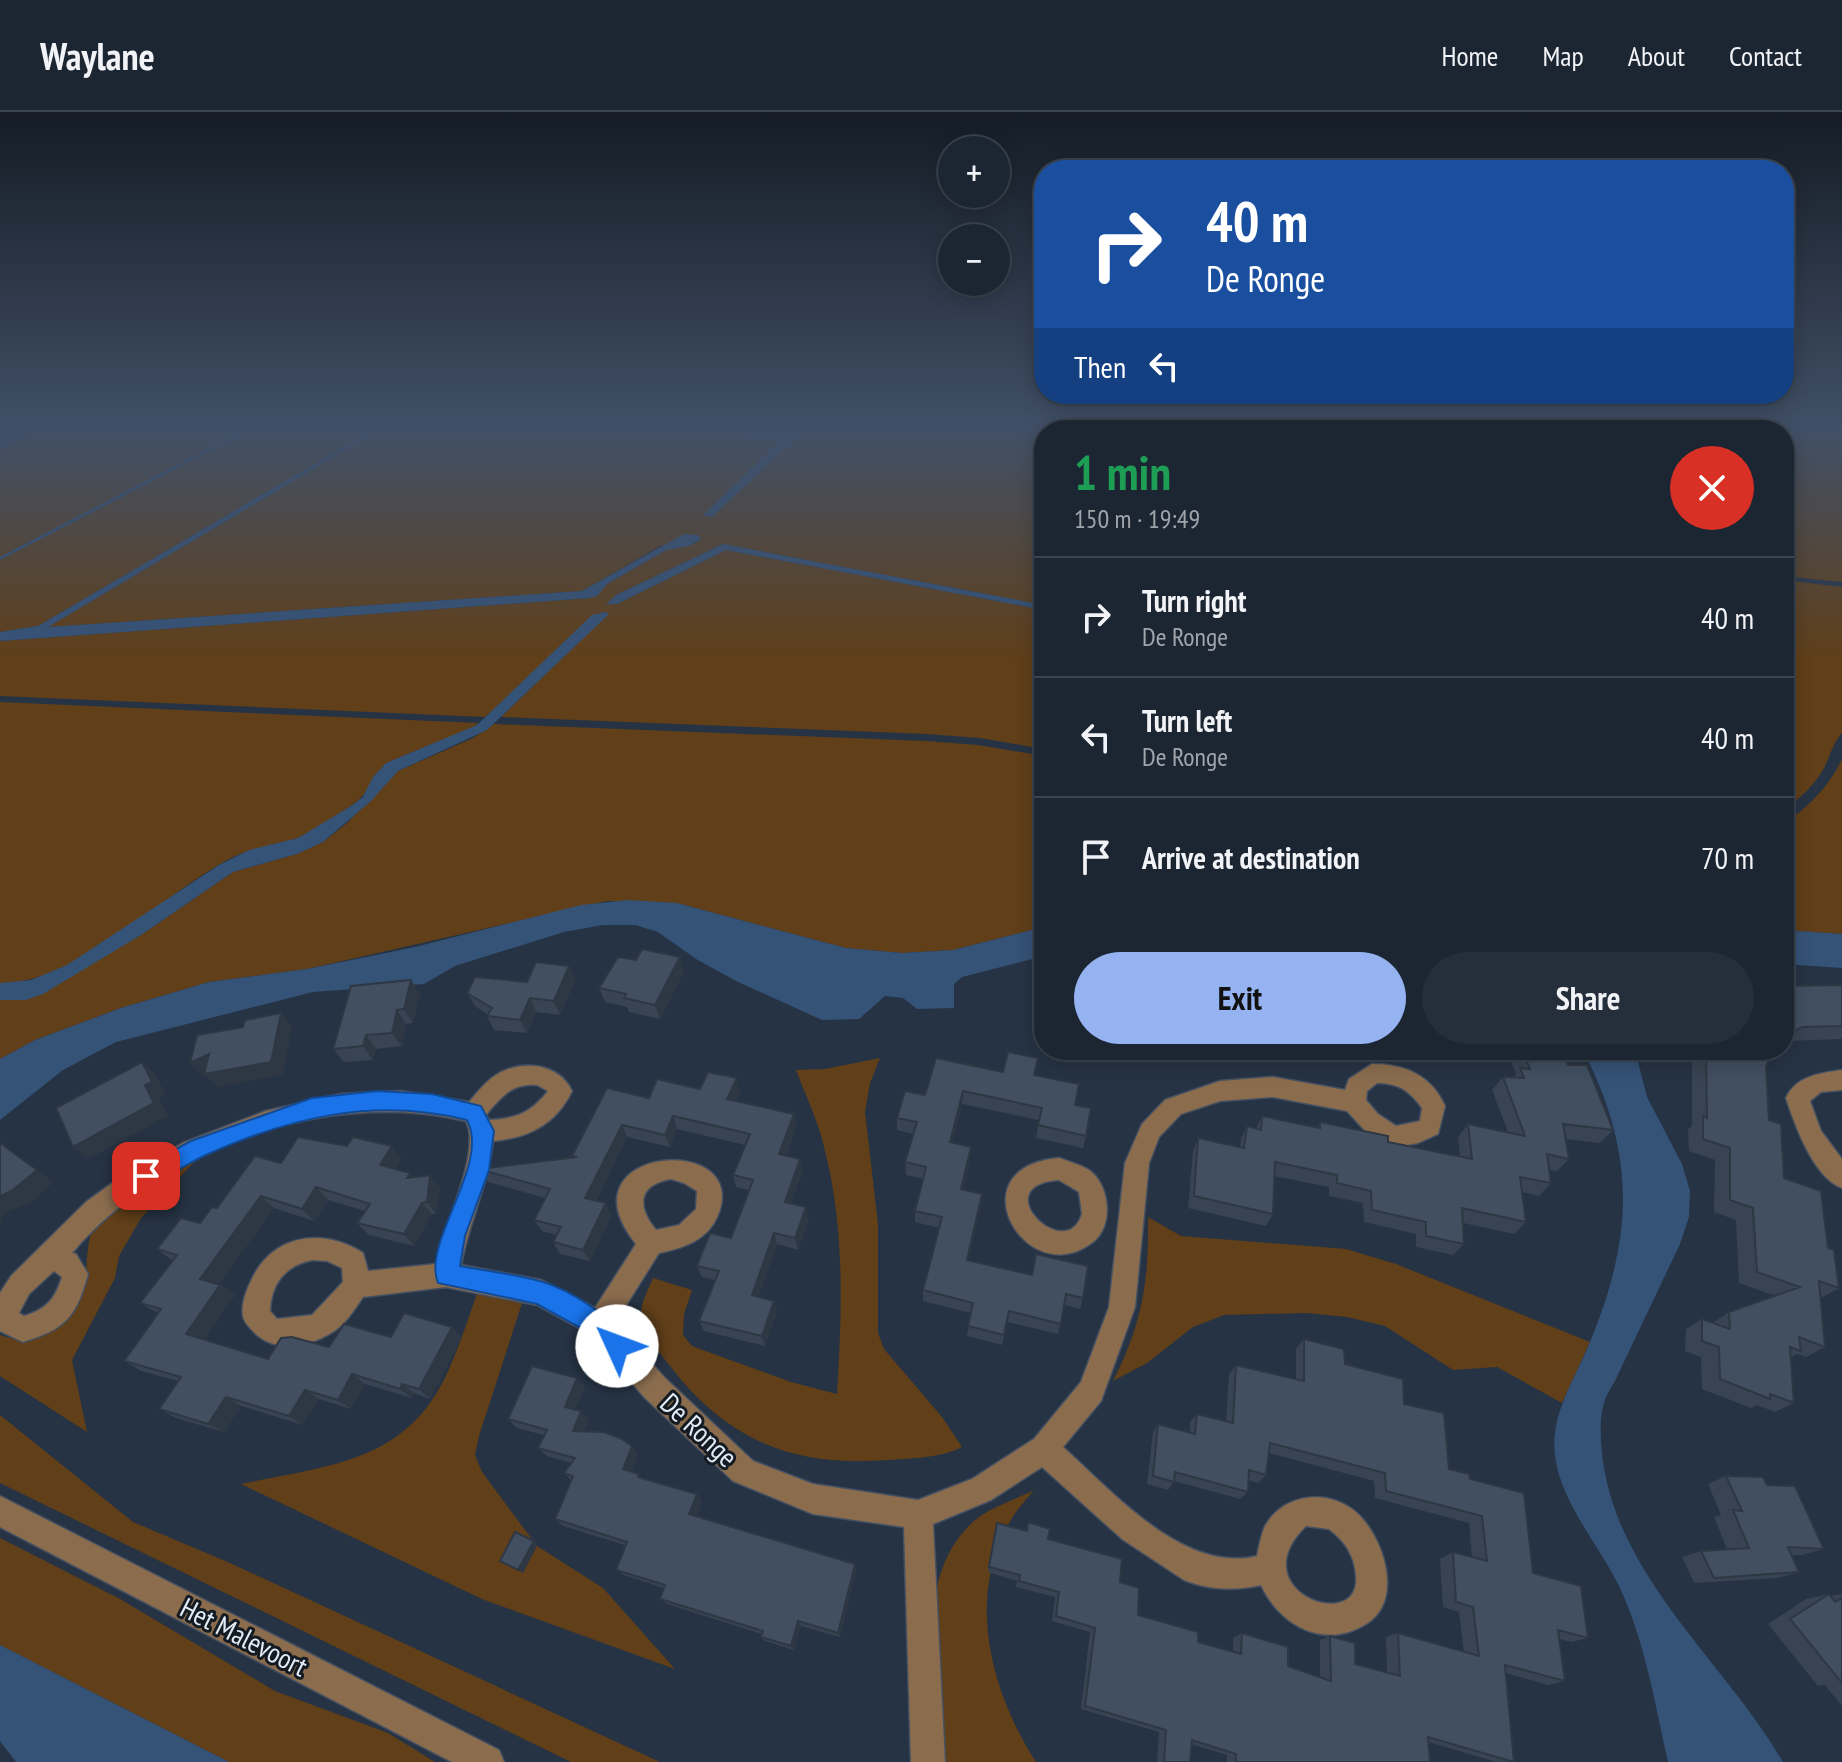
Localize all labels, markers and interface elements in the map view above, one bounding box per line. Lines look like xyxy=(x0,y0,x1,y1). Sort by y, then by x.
text: Waylane xyxy=(40,31,155,80)
text: Home xyxy=(1442,37,1498,74)
text: Map xyxy=(1542,37,1584,74)
text: About xyxy=(1628,37,1685,74)
text: Contact xyxy=(1729,37,1802,74)
map controls xyxy=(938,136,1010,296)
button: + xyxy=(938,136,1010,208)
text: 40 m xyxy=(1206,185,1308,257)
icon: right xyxy=(1074,192,1178,296)
button: − xyxy=(938,224,1010,296)
text: De Ronge xyxy=(1206,255,1325,302)
icon: left xyxy=(1142,344,1186,388)
text: Then xyxy=(1074,347,1126,386)
text: 1 min xyxy=(1074,441,1171,503)
button: close xyxy=(1670,446,1754,530)
text: 150 m · 19:49 xyxy=(1074,502,1200,535)
text: Turn right xyxy=(1142,581,1246,620)
icon: right xyxy=(1074,595,1118,639)
text: 40 m xyxy=(1701,598,1754,637)
text: De Ronge xyxy=(1142,620,1228,653)
text: Turn left xyxy=(1142,701,1232,740)
icon: left xyxy=(1074,715,1118,759)
text: 40 m xyxy=(1701,718,1754,757)
text: De Ronge xyxy=(1142,740,1228,773)
icon: arrive xyxy=(1074,835,1118,879)
text: Arrive at destination xyxy=(1142,838,1360,877)
text: 70 m xyxy=(1701,838,1754,877)
button: Exit xyxy=(1074,952,1406,1044)
button: Share xyxy=(1422,952,1754,1044)
pin xyxy=(112,1142,180,1210)
icon: arrive xyxy=(124,1154,168,1198)
position arrow xyxy=(575,1304,659,1388)
street label: De Ronge xyxy=(653,1385,746,1475)
street label: Het Malevoort xyxy=(174,1589,314,1684)

